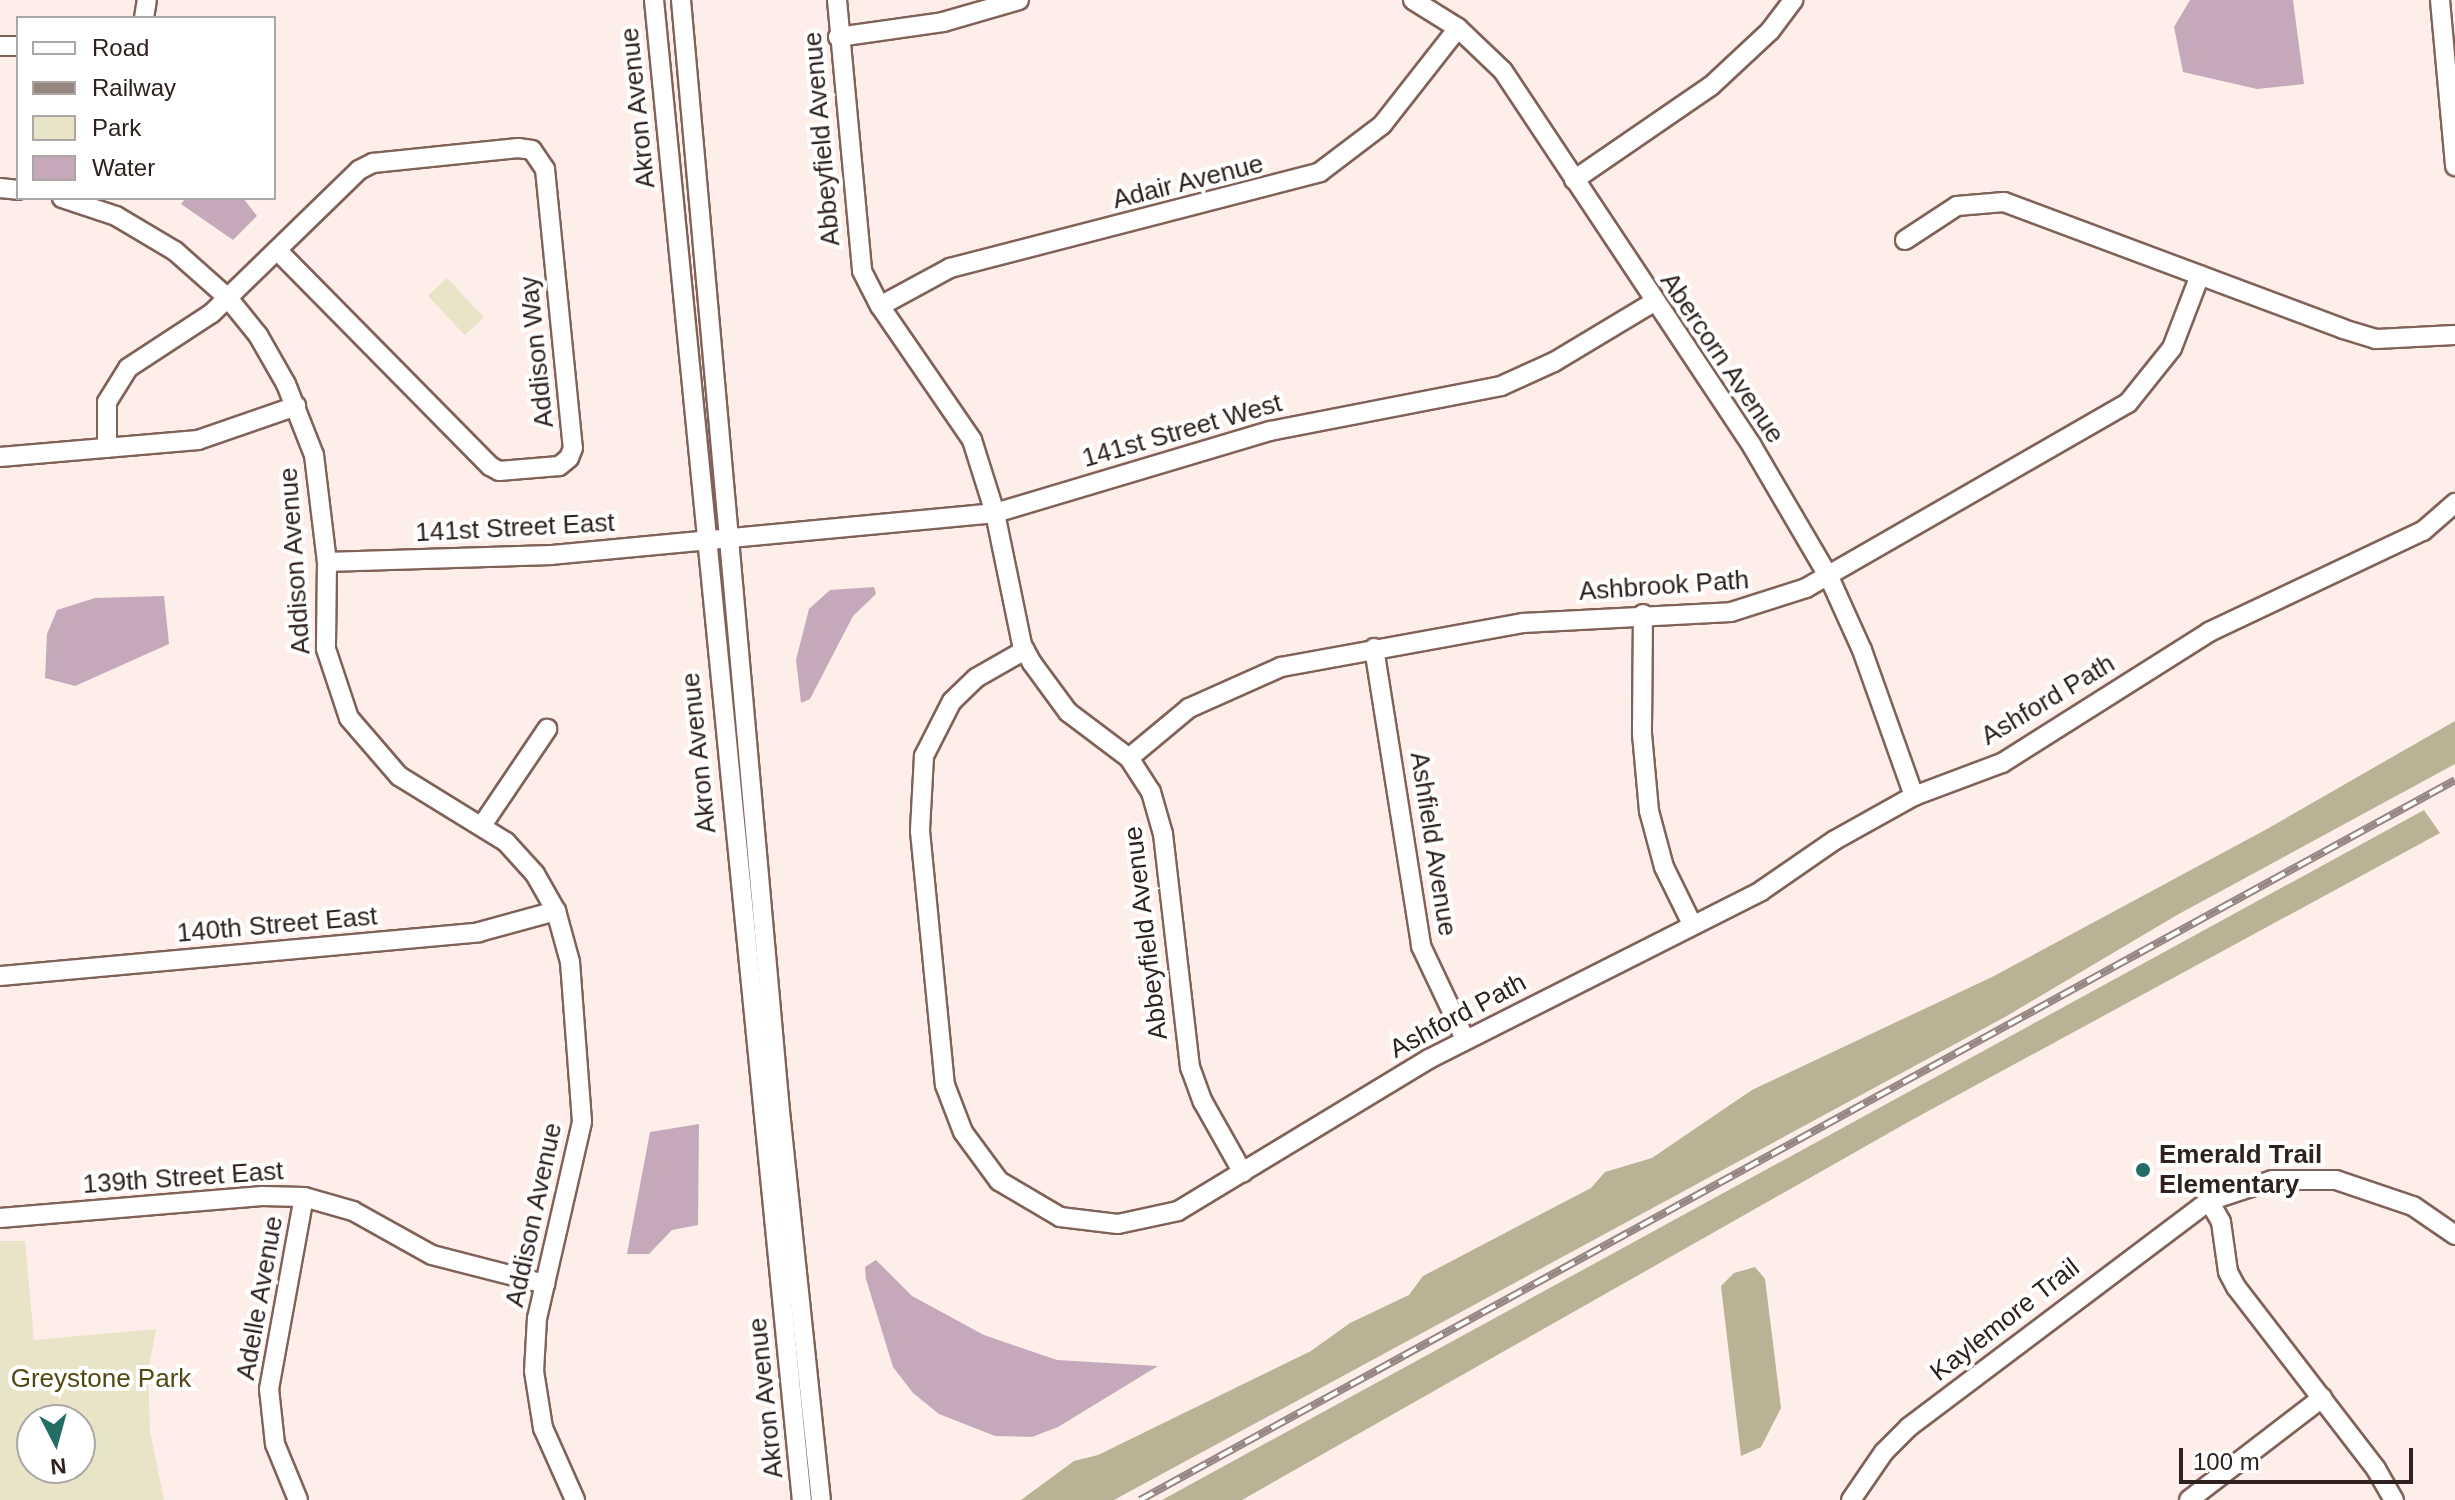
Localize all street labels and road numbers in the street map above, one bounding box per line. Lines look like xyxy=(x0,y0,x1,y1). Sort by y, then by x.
street label: Akron Avenue xyxy=(614,25,662,191)
street label: Abbeyfield Avenue xyxy=(797,30,847,248)
street label: Adair Avenue xyxy=(1109,148,1267,216)
street label: Abercorn Avenue xyxy=(1653,266,1791,450)
street label: Addison Way xyxy=(514,275,560,429)
street label: 141st Street West xyxy=(1079,388,1285,474)
street label: Addison Avenue xyxy=(273,466,317,656)
street label: 141st Street East xyxy=(415,507,615,549)
street label: Ashbrook Path xyxy=(1578,564,1750,608)
street label: Ashford Path xyxy=(1976,648,2120,752)
street label: Akron Avenue xyxy=(675,670,723,836)
street label: Ashfield Avenue xyxy=(1403,749,1463,939)
street label: Abbeyfield Avenue xyxy=(1117,824,1175,1042)
street label: 140th Street East xyxy=(176,901,378,949)
street label: Ashford Path xyxy=(1384,967,1532,1065)
street label: Addison Avenue xyxy=(499,1119,569,1311)
street label: 139th Street East xyxy=(82,1155,284,1201)
street label: Adelle Avenue xyxy=(230,1213,290,1383)
street label: Kaylemore Trail xyxy=(1924,1252,2086,1388)
street label: Akron Avenue xyxy=(742,1315,790,1481)

